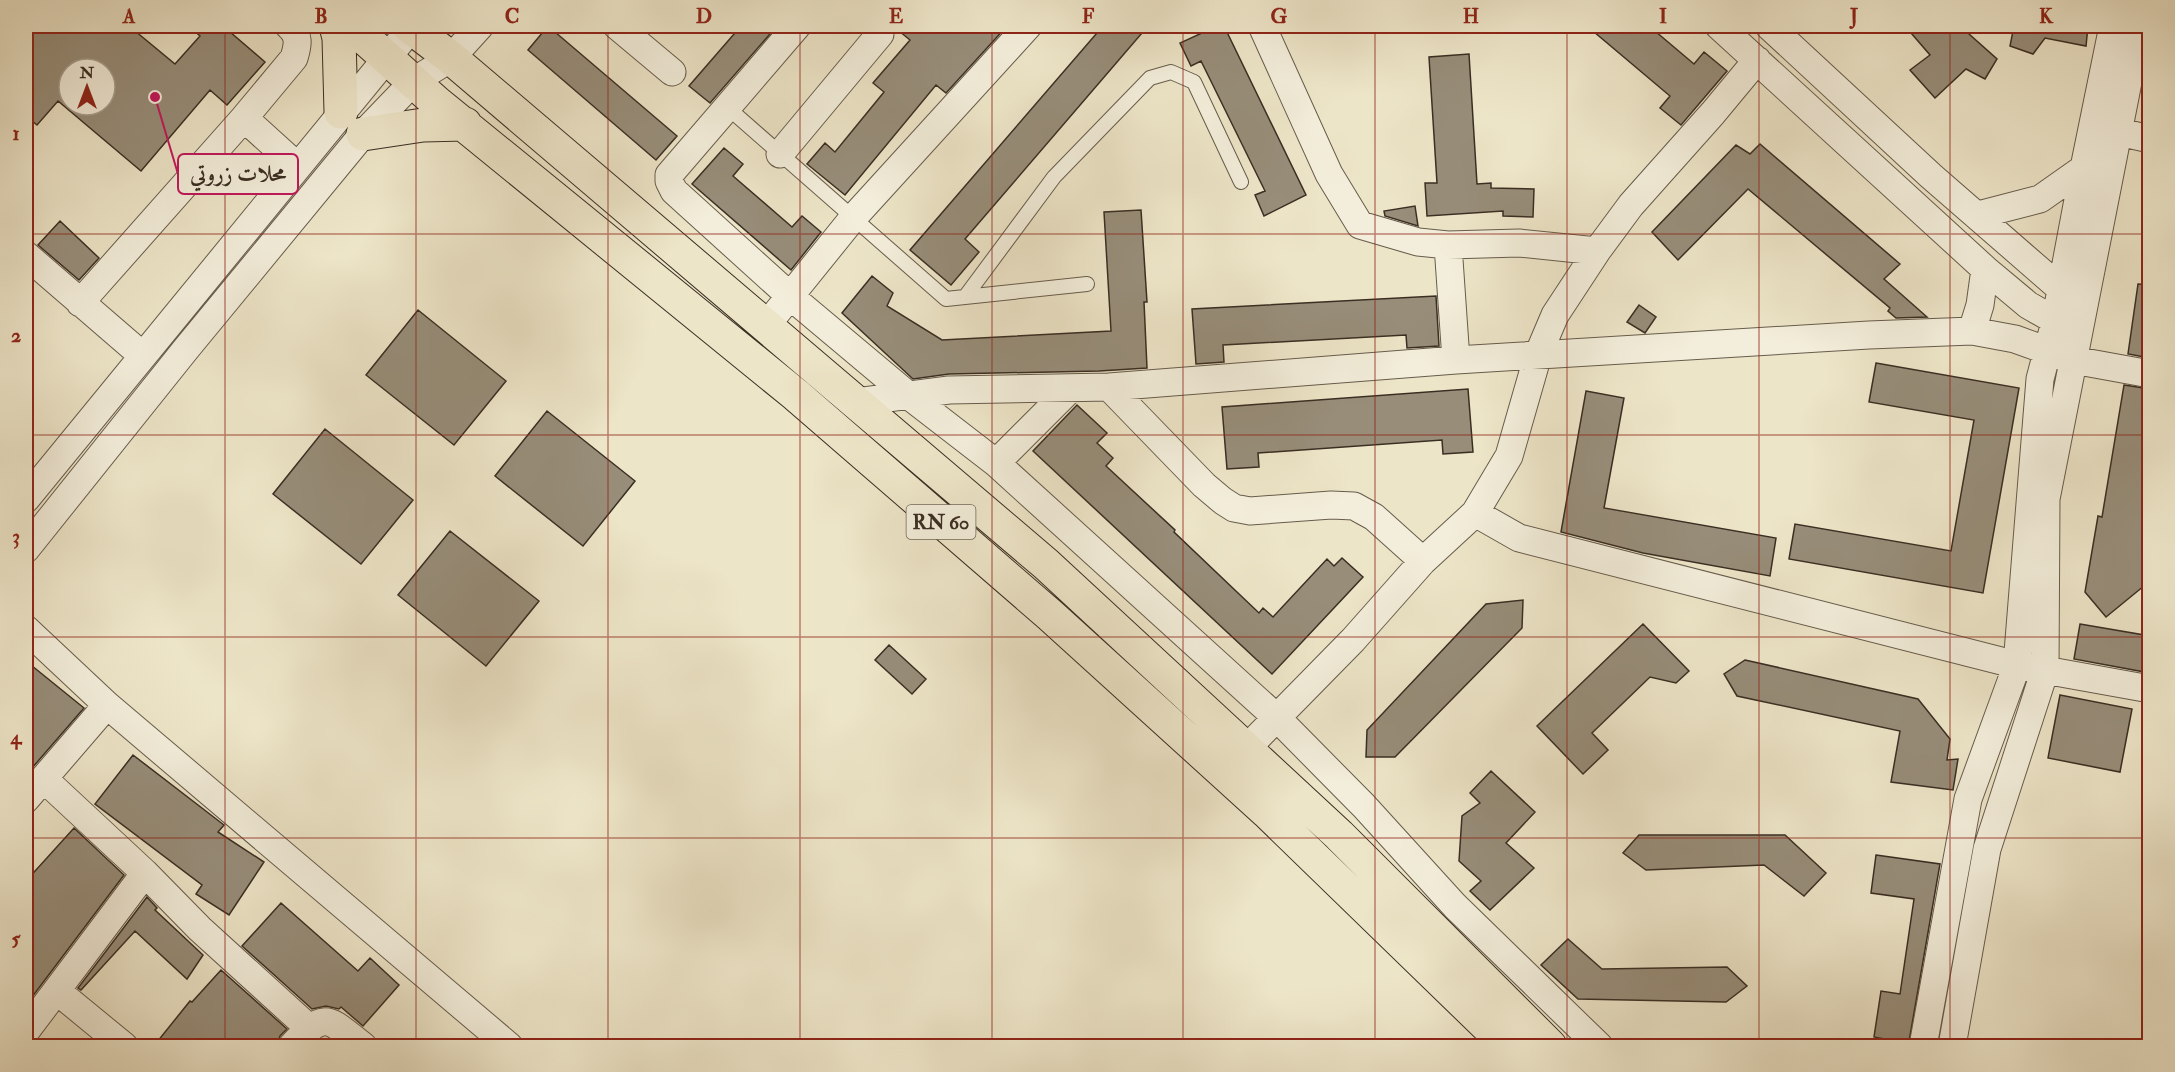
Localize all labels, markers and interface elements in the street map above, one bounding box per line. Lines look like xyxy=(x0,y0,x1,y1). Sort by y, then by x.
text: A xyxy=(122,4,136,29)
text: B xyxy=(314,4,328,29)
text: C xyxy=(505,4,519,29)
text: D xyxy=(696,4,712,29)
text: E xyxy=(889,4,904,29)
text: F xyxy=(1082,4,1095,29)
text: G xyxy=(1271,4,1288,29)
text: H xyxy=(1463,4,1479,29)
text: I xyxy=(1659,4,1667,29)
text: J xyxy=(1849,4,1858,29)
text: K xyxy=(2039,4,2054,29)
north arrow xyxy=(57,57,117,117)
text: N xyxy=(79,63,95,83)
text: 1 xyxy=(12,121,20,146)
callout: محلات زروتي xyxy=(178,154,298,194)
text: محلات زروتي xyxy=(189,160,287,192)
text: 2 xyxy=(11,323,21,348)
road number: RN 60 xyxy=(906,505,976,539)
text: 3 xyxy=(12,524,20,549)
text: 4 xyxy=(10,725,23,750)
text: 5 xyxy=(12,926,22,951)

